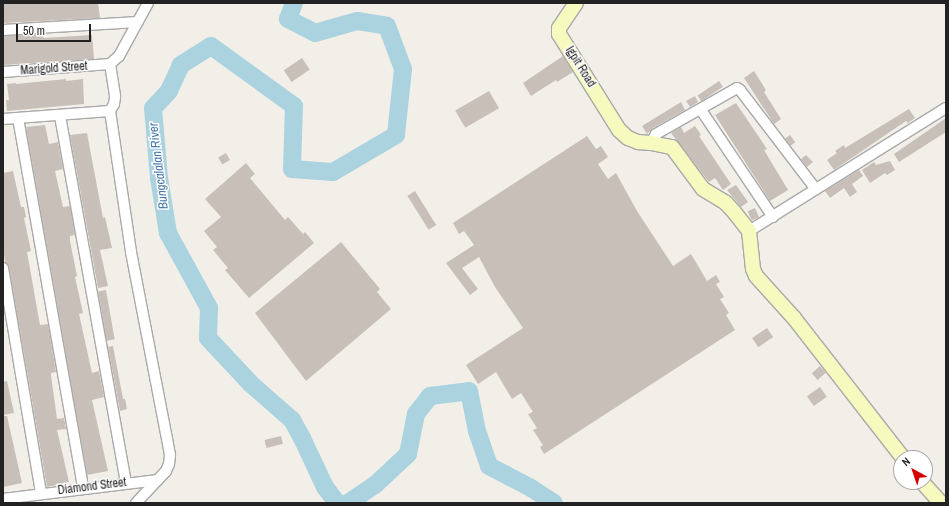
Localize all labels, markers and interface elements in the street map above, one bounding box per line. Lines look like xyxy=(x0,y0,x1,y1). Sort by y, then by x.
scale bar xyxy=(18,16,93,42)
text: 50 m xyxy=(23,23,45,39)
street label: Igpit Road xyxy=(562,44,598,90)
street label: Marigold Street xyxy=(20,59,88,79)
water label: Bungcalalan River xyxy=(146,122,172,210)
north arrow xyxy=(893,450,933,490)
text: N xyxy=(899,454,913,469)
street label: Diamond Street xyxy=(57,476,127,498)

